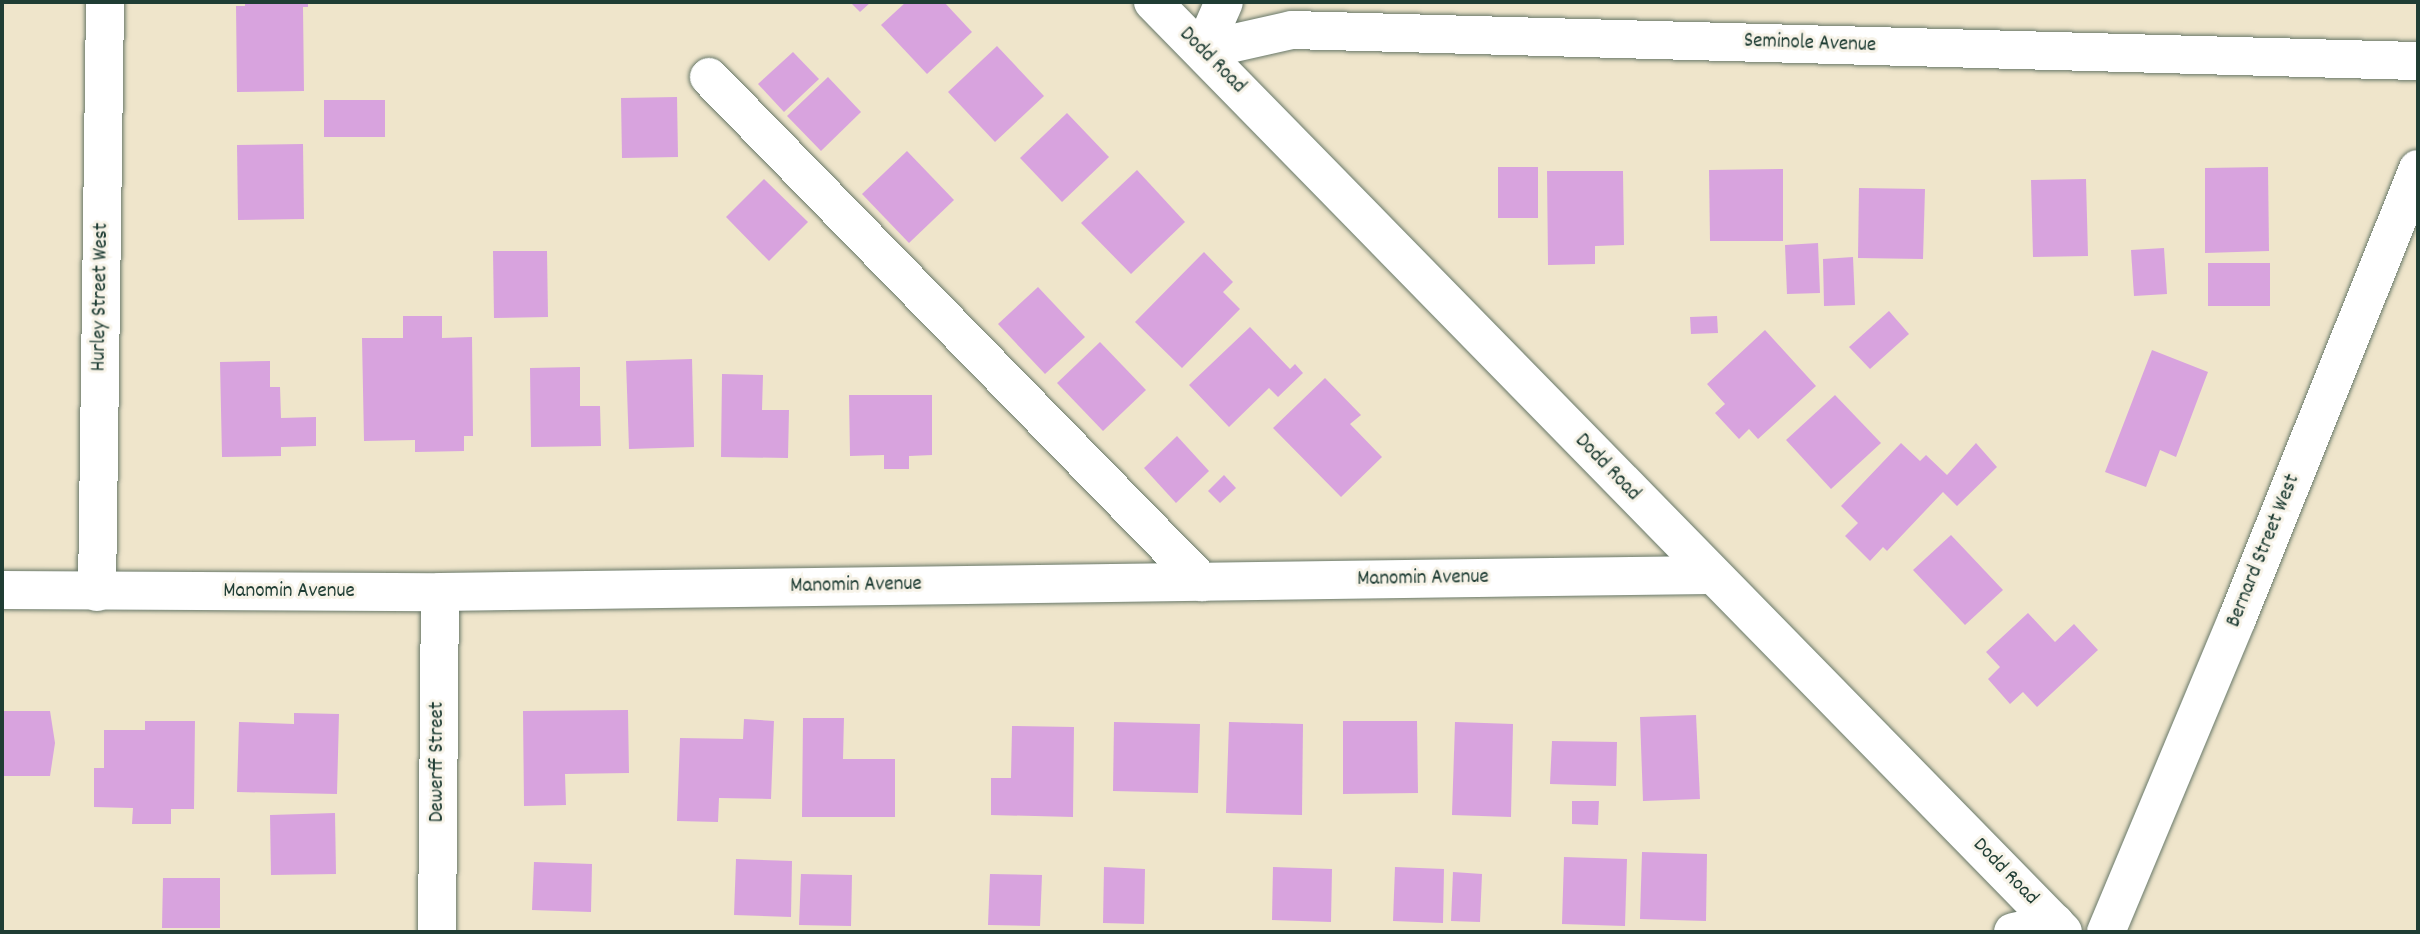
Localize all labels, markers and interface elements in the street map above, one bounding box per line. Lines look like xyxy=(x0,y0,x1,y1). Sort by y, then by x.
street label: Dodd Road xyxy=(1173,22,1251,100)
street label: Seminole Avenue xyxy=(1743,29,1877,59)
street label: Hurley Street West xyxy=(87,222,115,372)
street label: Dodd Road xyxy=(1569,429,1645,507)
street label: Bernard Street West xyxy=(2222,471,2306,631)
street label: Manomin Avenue xyxy=(1357,565,1489,593)
street label: Manomin Avenue xyxy=(790,572,922,600)
street label: Manomin Avenue xyxy=(223,579,355,605)
street label: Dewerff Street xyxy=(425,702,451,822)
street label: Dodd Road xyxy=(1967,833,2043,911)

